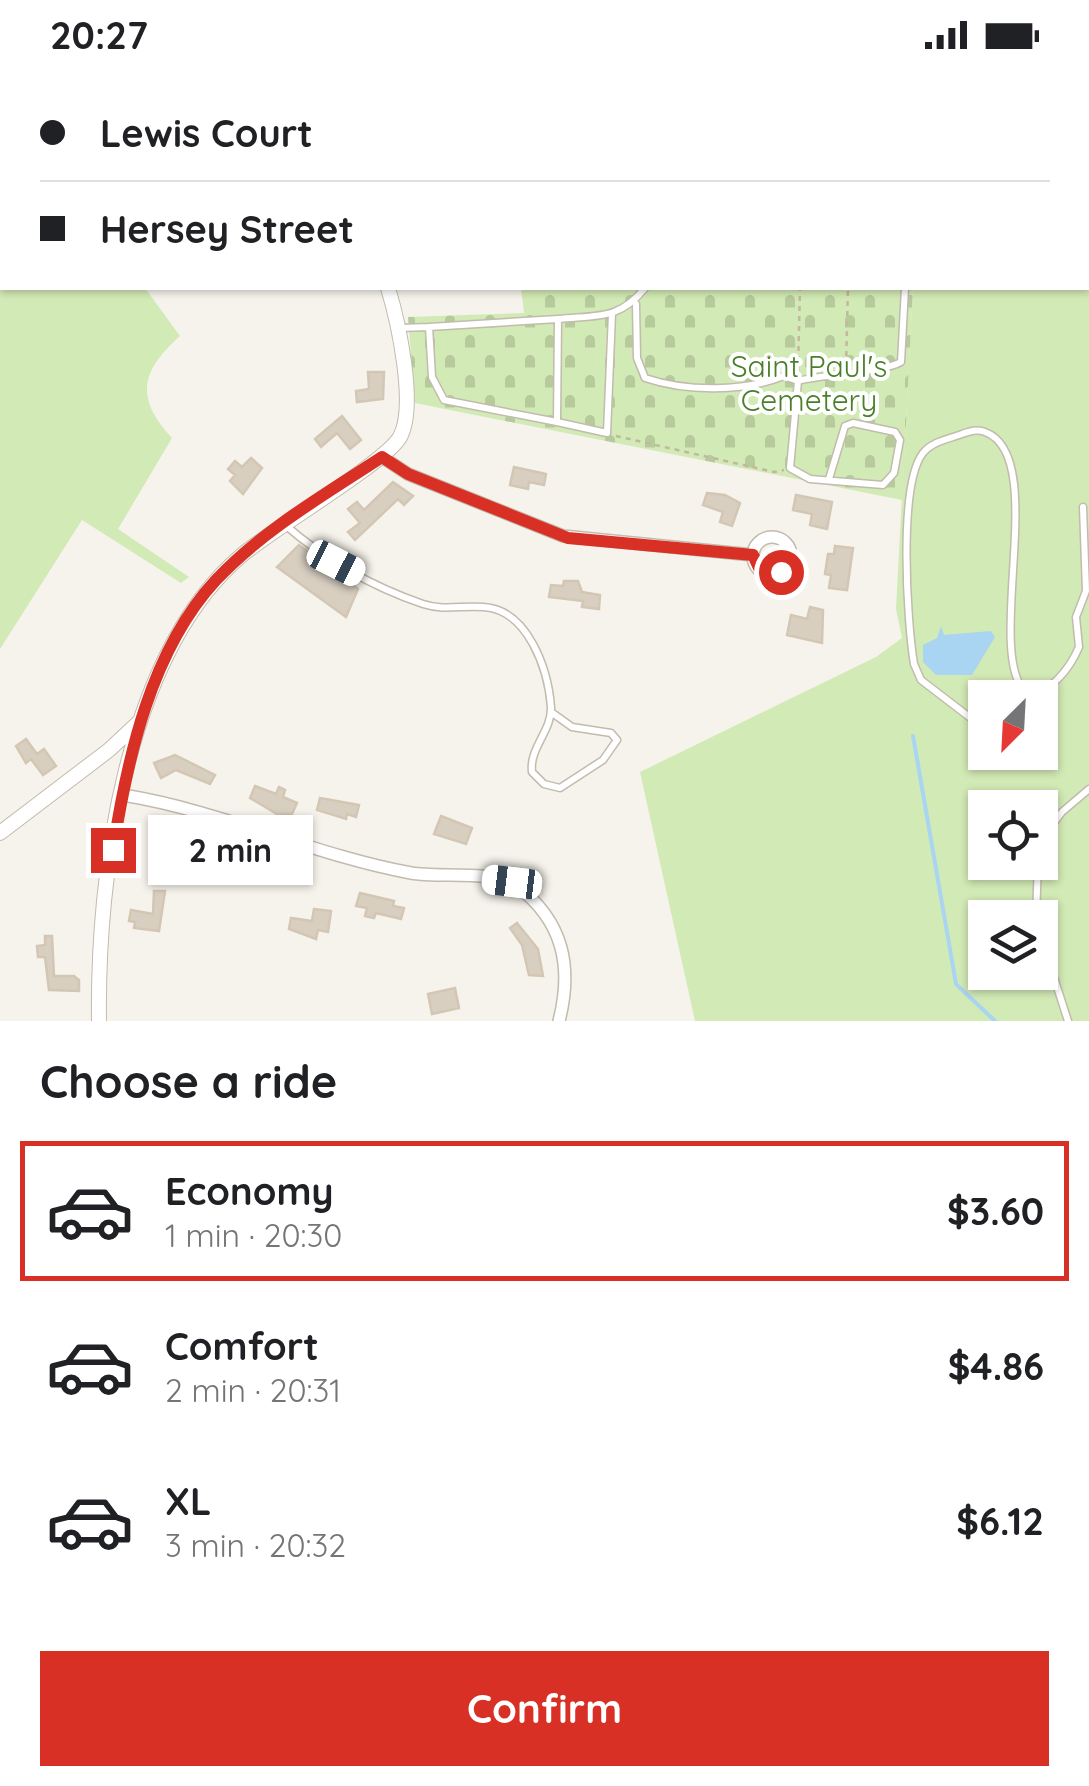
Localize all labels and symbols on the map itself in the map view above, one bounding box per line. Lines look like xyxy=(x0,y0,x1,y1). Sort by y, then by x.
park label: Saint Paul's Cemetery xyxy=(731,347,887,419)
car xyxy=(302,536,370,590)
route start xyxy=(759,550,804,595)
north arrow xyxy=(968,680,1058,770)
callout: 2 min xyxy=(148,815,313,885)
route end xyxy=(91,828,136,873)
car xyxy=(480,863,544,901)

